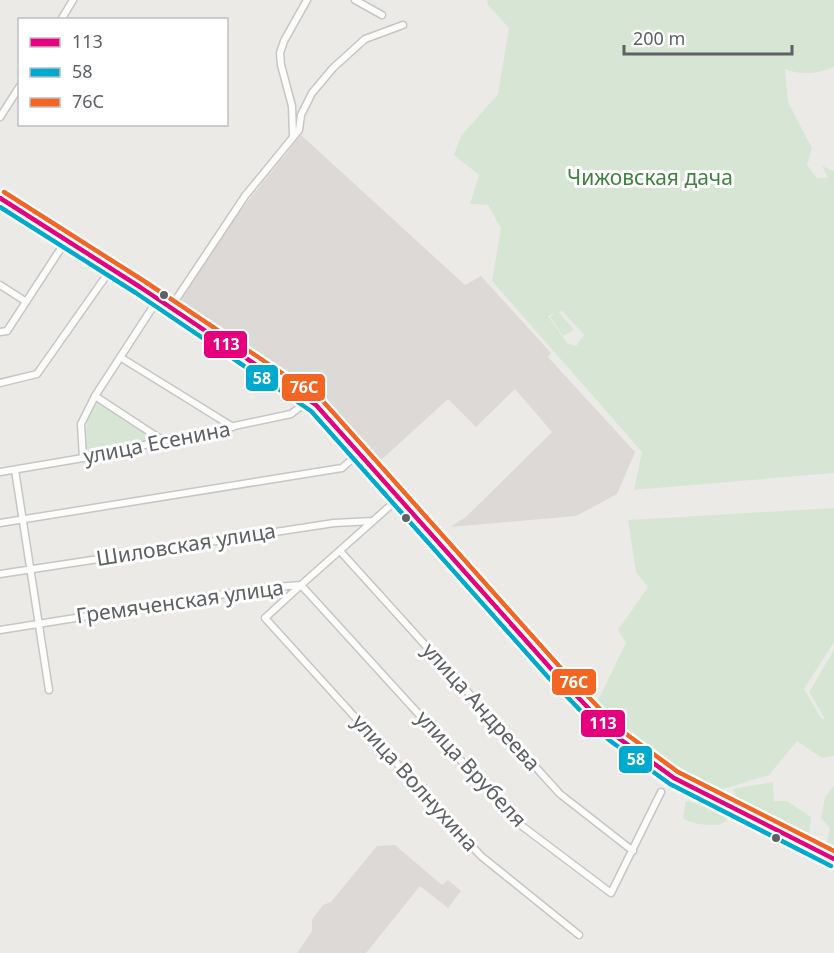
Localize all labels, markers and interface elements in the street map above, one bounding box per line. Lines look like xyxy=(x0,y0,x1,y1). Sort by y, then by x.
legend xyxy=(18,18,228,126)
scale bar xyxy=(624,18,792,56)
text: 200 m xyxy=(633,26,685,50)
text: 113 xyxy=(72,29,103,53)
text: 58 xyxy=(72,59,93,83)
text: 76С xyxy=(72,89,104,113)
park label: Чижовская дача xyxy=(567,163,733,191)
unlabelled marker xyxy=(158,289,170,301)
line badge: 113 xyxy=(203,330,248,359)
text: 113 xyxy=(212,333,240,355)
line badge: 58 xyxy=(245,364,279,392)
text: 58 xyxy=(253,367,271,389)
line badge: 76С xyxy=(281,373,326,402)
text: 76С xyxy=(290,376,318,398)
street label: улица Есенина xyxy=(81,414,233,470)
unlabelled marker xyxy=(400,512,412,524)
street label: Шиловская улица xyxy=(94,516,278,572)
street label: Гремяченская улица xyxy=(74,573,285,629)
street label: улица Андреева xyxy=(417,636,547,776)
line badge: 76С xyxy=(551,668,597,696)
text: 76С xyxy=(560,671,588,693)
street label: улица Врубеля xyxy=(410,704,533,833)
street label: улица Волнухина xyxy=(347,708,485,857)
line badge: 113 xyxy=(580,709,626,738)
text: 113 xyxy=(589,712,617,734)
line badge: 58 xyxy=(618,745,653,774)
text: 58 xyxy=(627,748,645,770)
unlabelled marker xyxy=(770,832,782,844)

